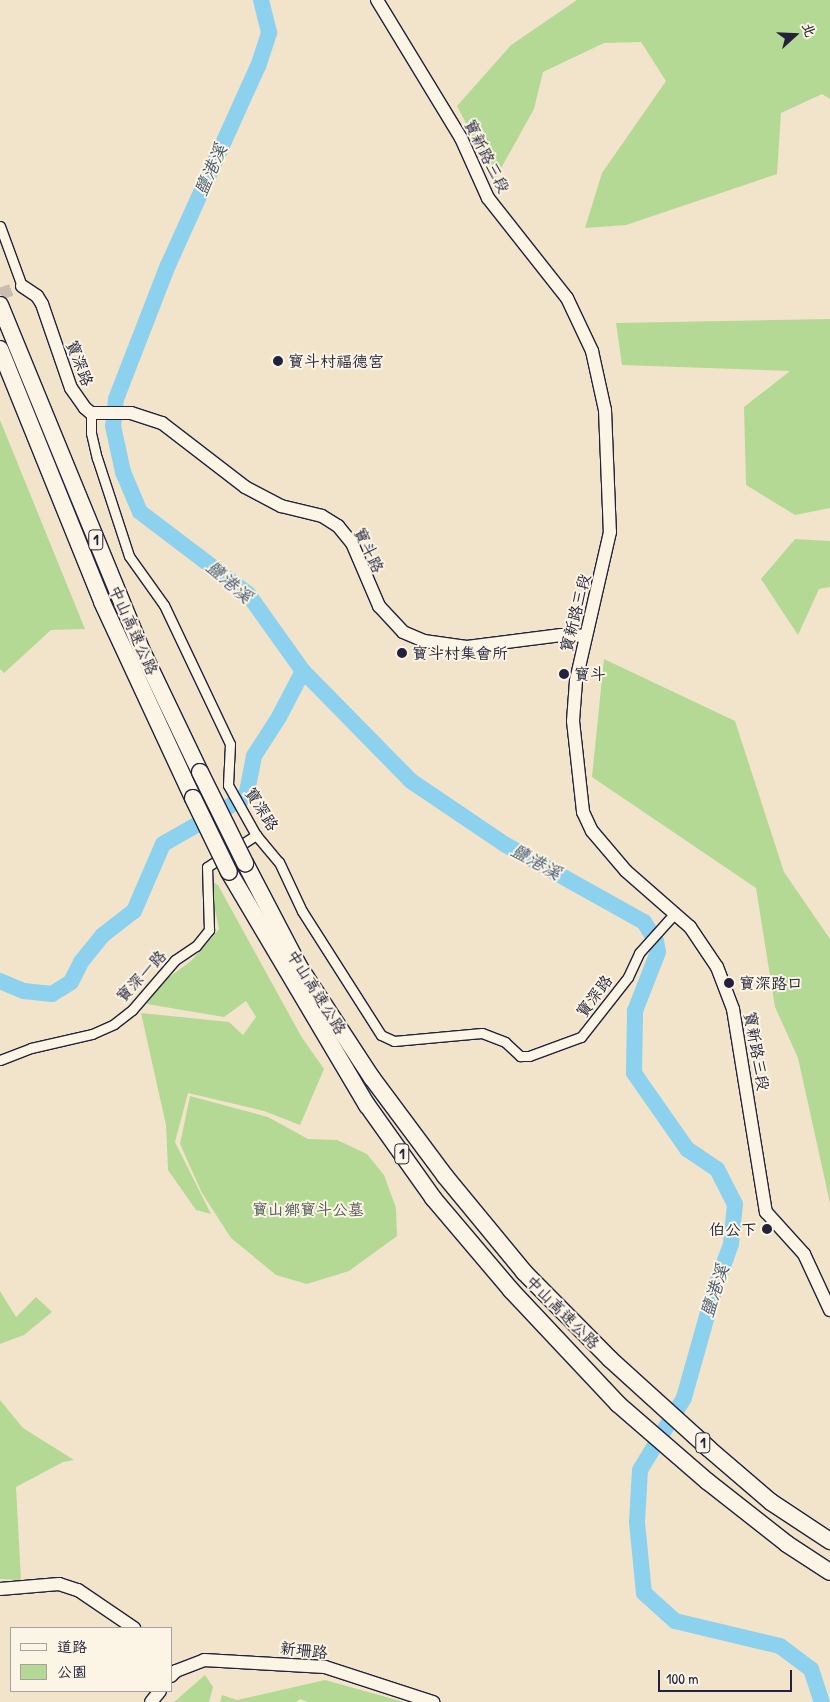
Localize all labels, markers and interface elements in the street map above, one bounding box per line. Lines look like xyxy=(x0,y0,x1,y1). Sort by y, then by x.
north arrow xyxy=(770,10,820,60)
text: 北 xyxy=(798,20,821,40)
street label: 寶新路三段 xyxy=(460,116,514,196)
water label: 鹽港溪 xyxy=(190,141,232,199)
street label: 寶深路 xyxy=(62,337,98,389)
place label: 寶斗村福德宮 xyxy=(288,351,384,371)
marker: 寶斗村福德宮 xyxy=(272,355,284,367)
street label: 寶斗路 xyxy=(350,524,388,576)
road number: 1 xyxy=(87,528,105,552)
water label: 鹽港溪 xyxy=(202,556,256,608)
street label: 寶新路三段 xyxy=(556,572,594,654)
street label: 中山高速公路 xyxy=(106,582,162,678)
place label: 寶斗村集會所 xyxy=(412,643,508,663)
marker: 寶斗村集會所 xyxy=(396,647,408,659)
place label: 寶斗 xyxy=(574,664,606,684)
marker: 寶斗 xyxy=(558,668,570,680)
street label: 寶深路 xyxy=(241,784,283,834)
water label: 鹽港溪 xyxy=(507,839,565,885)
street label: 寶深一路 xyxy=(112,946,170,1006)
street label: 中山高速公路 xyxy=(283,946,351,1038)
street label: 寶深路 xyxy=(572,971,616,1021)
place label: 寶深路口 xyxy=(739,973,803,993)
marker: 寶深路口 xyxy=(723,977,735,989)
street label: 寶新路三段 xyxy=(741,1010,773,1092)
road number: 1 xyxy=(393,1142,411,1166)
park label: 寶山鄉寶斗公墓 xyxy=(252,1199,364,1219)
place label: 伯公下 xyxy=(709,1219,757,1239)
marker: 伯公下 xyxy=(761,1223,773,1235)
water label: 鹽港溪 xyxy=(696,1262,734,1320)
street label: 中山高速公路 xyxy=(522,1271,604,1353)
road number: 1 xyxy=(694,1430,712,1456)
legend xyxy=(10,1627,172,1692)
text: 道路 xyxy=(57,1636,87,1657)
street label: 新珊路 xyxy=(279,1638,329,1662)
scale bar xyxy=(660,1660,794,1692)
text: 公園 xyxy=(57,1661,87,1682)
text: 100 m xyxy=(666,1668,699,1689)

